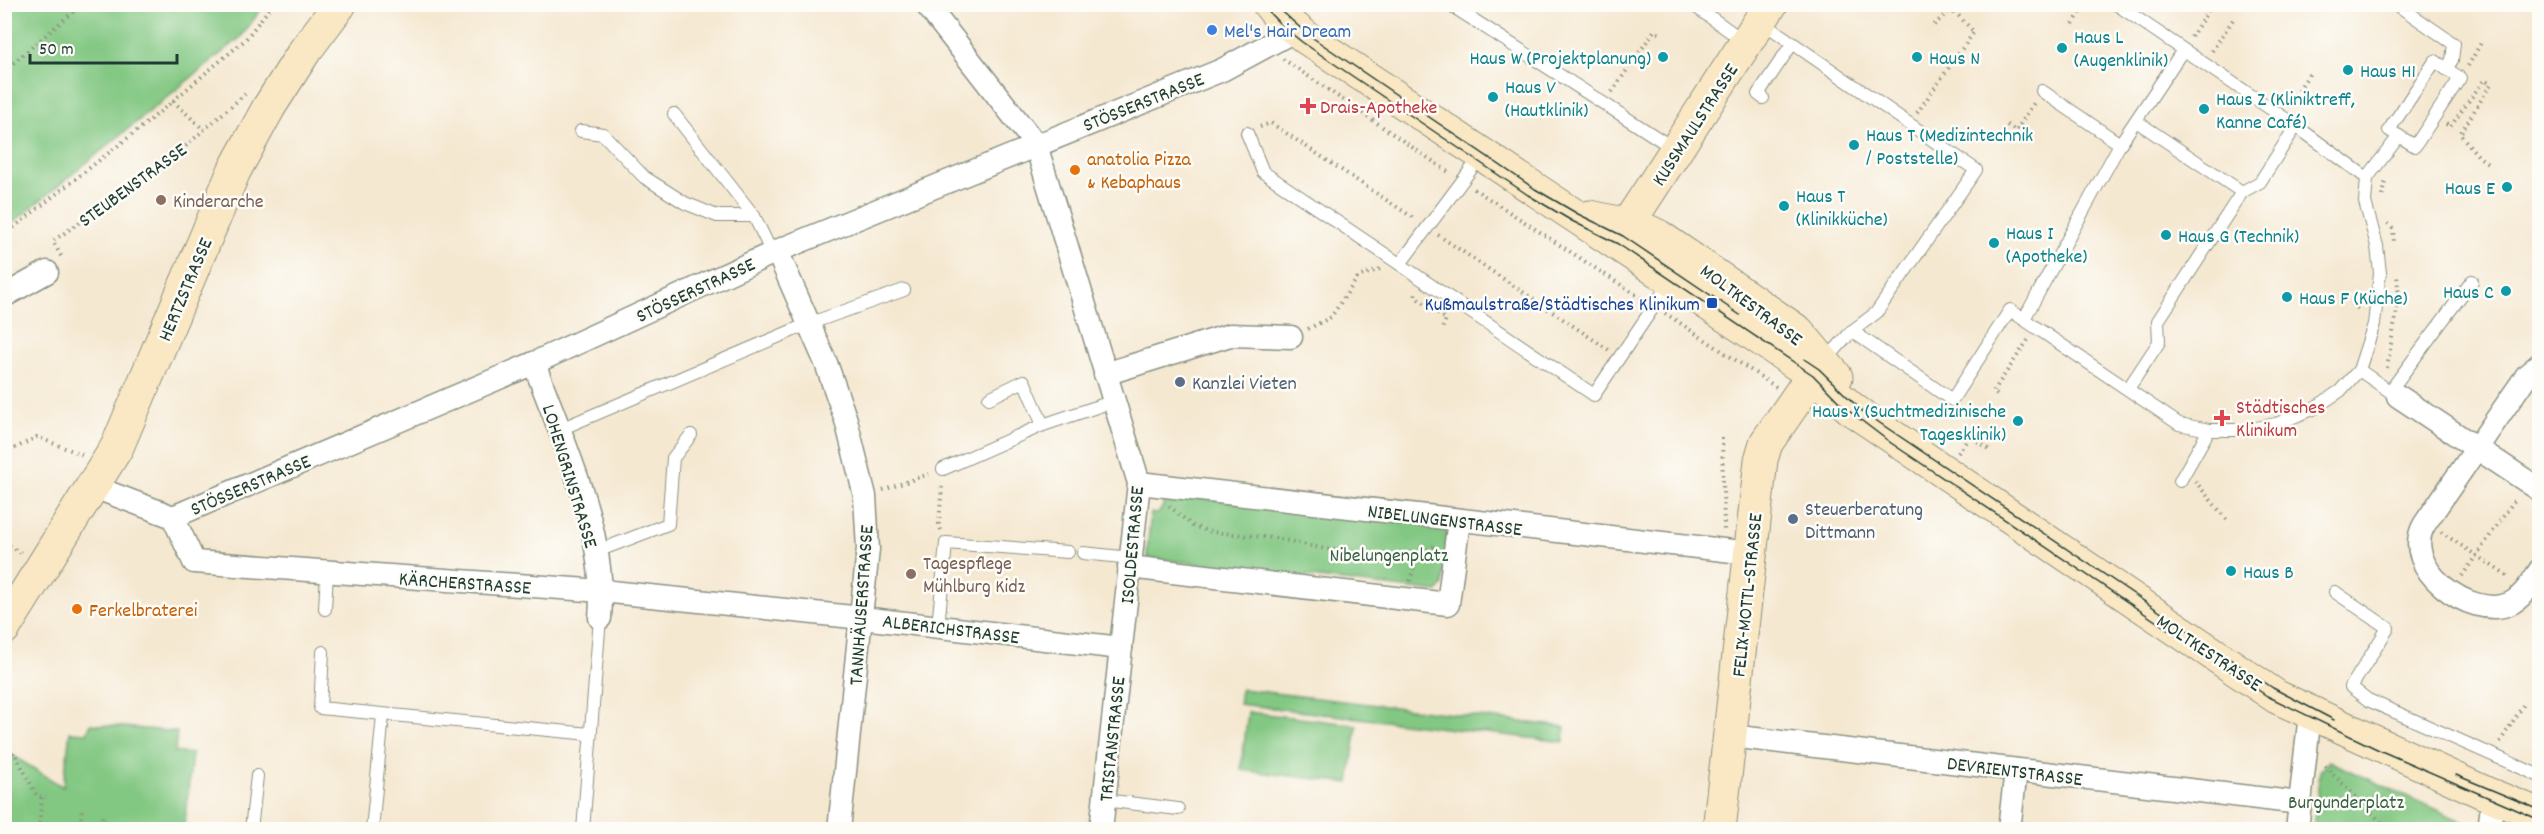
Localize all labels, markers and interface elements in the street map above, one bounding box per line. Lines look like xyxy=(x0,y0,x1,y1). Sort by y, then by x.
place label: Mel's Hair Dream xyxy=(1224,19,1351,47)
marker: Mel's Hair Dream xyxy=(1205,23,1219,37)
place label: Haus L (Augenklinik) xyxy=(2074,25,2168,76)
scale bar xyxy=(30,27,177,65)
text: 50 m xyxy=(39,38,74,63)
marker: Haus L (Augenklinik) xyxy=(2055,41,2069,55)
place label: Haus W (Projektplanung) xyxy=(1469,46,1651,74)
place label: Haus N xyxy=(1929,46,1980,74)
marker: Haus W (Projektplanung) xyxy=(1656,50,1670,64)
marker: Haus N xyxy=(1910,50,1924,64)
street label: KUSSMAULSTRASSE xyxy=(1646,59,1747,192)
place label: Haus H1 xyxy=(2360,59,2416,87)
marker: Haus H1 xyxy=(2341,63,2355,77)
street label: STÖSSERSTRASSE xyxy=(1079,67,1209,141)
place label: Haus V (Hautklinik) xyxy=(1505,75,1588,126)
place label: Haus Z (Kliniktreff, Kanne Café) xyxy=(2216,87,2355,138)
marker: Haus V (Hautklinik) xyxy=(1486,90,1500,104)
place label: Drais-Apotheke xyxy=(1320,95,1438,123)
marker: Drais-Apotheke xyxy=(1301,99,1315,113)
marker: Haus Z (Kliniktreff, Kanne Café) xyxy=(2197,102,2211,116)
place label: Haus T (Medizintechnik / Poststelle) xyxy=(1866,123,2033,174)
street label: STEUBENSTRASSE xyxy=(74,137,194,235)
marker: Haus T (Medizintechnik / Poststelle) xyxy=(1847,138,1861,152)
place label: anatolia Pizza & Kebaphaus xyxy=(1087,147,1192,198)
marker: anatolia Pizza & Kebaphaus xyxy=(1068,163,1082,177)
place label: Haus E xyxy=(2445,176,2495,204)
marker: Haus E xyxy=(2500,180,2514,194)
place label: Haus T (Klinikküche) xyxy=(1796,184,1888,235)
place label: Kinderarche xyxy=(173,189,264,217)
marker: Kinderarche xyxy=(154,193,168,207)
marker: Haus T (Klinikküche) xyxy=(1777,199,1791,213)
place label: Haus I (Apotheke) xyxy=(2006,221,2087,272)
place label: Haus G (Technik) xyxy=(2178,224,2299,252)
marker: Haus G (Technik) xyxy=(2159,228,2173,242)
street label: HERTZSTRASSE xyxy=(152,234,221,346)
marker: Haus I (Apotheke) xyxy=(1987,236,2001,250)
street label: STÖSSERSTRASSE xyxy=(632,252,760,332)
street label: MOLTKESTRASSE xyxy=(1693,259,1807,354)
place label: Haus C xyxy=(2443,280,2494,308)
marker: Haus C xyxy=(2499,284,2513,298)
place label: Haus F (Küche) xyxy=(2299,286,2408,314)
marker: Haus F (Küche) xyxy=(2280,290,2294,304)
place label: Kußmaulstraße/Städtisches Klinikum xyxy=(1424,292,1700,320)
marker: Kußmaulstraße/Städtisches Klinikum xyxy=(1705,296,1719,310)
place label: Kanzlei Vieten xyxy=(1192,371,1297,399)
marker: Kanzlei Vieten xyxy=(1173,375,1187,389)
place label: Städtisches Klinikum xyxy=(2236,395,2325,446)
place label: Haus X (Suchtmedizinische Tagesklinik) xyxy=(1812,399,2006,450)
street label: LOHENGRINSTRASSE xyxy=(533,402,603,552)
marker: Städtisches Klinikum xyxy=(2213,409,2231,427)
marker: Haus X (Suchtmedizinische Tagesklinik) xyxy=(2011,414,2025,428)
street label: STÖSSERSTRASSE xyxy=(187,449,316,525)
street label: ISOLDESTRASSE xyxy=(1115,485,1153,605)
place label: Steuerberatung Dittmann xyxy=(1805,497,1923,548)
street label: NIBELUNGENSTRASSE xyxy=(1366,499,1524,545)
street label: FELIX-MOTTL-STRASSE xyxy=(1726,512,1772,679)
marker: Steuerberatung Dittmann xyxy=(1786,512,1800,526)
street label: TANNHÄUSERSTRASSE xyxy=(843,524,883,686)
park label: Nibelungenplatz xyxy=(1330,543,1449,571)
place label: Tagespflege Mühlburg Kidz xyxy=(923,551,1026,602)
place label: Haus B xyxy=(2243,560,2294,588)
marker: Haus B xyxy=(2224,564,2238,578)
street label: KÄRCHERSTRASSE xyxy=(398,566,532,604)
marker: Tagespflege Mühlburg Kidz xyxy=(904,567,918,581)
place label: Ferkelbraterei xyxy=(89,598,198,626)
marker: Ferkelbraterei xyxy=(70,602,84,616)
street label: ALBERICHSTRASSE xyxy=(880,609,1021,653)
street label: MOLTKESTRASSE xyxy=(2150,609,2267,700)
street label: TRISTANSTRASSE xyxy=(1093,675,1134,803)
street label: DEVRIENTSTRASSE xyxy=(1945,751,2084,795)
park label: Burgunderplatz xyxy=(2288,790,2404,818)

